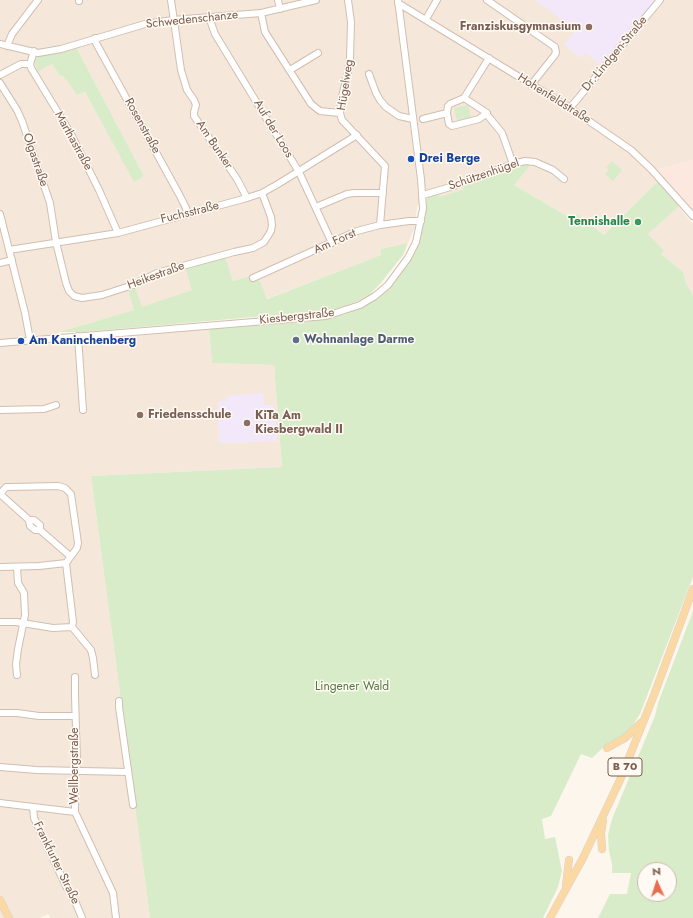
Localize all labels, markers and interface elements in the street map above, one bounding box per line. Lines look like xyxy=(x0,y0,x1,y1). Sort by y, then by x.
street label: Schwedenschanze xyxy=(145,8,239,32)
street label: Dr.-Lindgen-Straße xyxy=(579,14,651,94)
place label: Franziskusgymnasium xyxy=(460,20,581,34)
marker: Franziskusgymnasium xyxy=(584,22,594,32)
street label: Hügelweg xyxy=(335,58,357,112)
street label: Hohenfeldstraße xyxy=(515,71,593,127)
street label: Rosenstraße xyxy=(121,96,163,156)
street label: Auf der Loos xyxy=(250,97,296,161)
street label: Marthastraße xyxy=(51,109,95,173)
street label: Am Bunker xyxy=(192,118,236,172)
street label: Olgastraße xyxy=(19,131,51,189)
place label: Drei Berge xyxy=(419,152,480,166)
marker: Drei Berge xyxy=(406,154,416,164)
street label: Schützenhügel xyxy=(447,156,521,194)
street label: Fuchsstraße xyxy=(159,199,221,227)
place label: Tennishalle xyxy=(568,215,630,229)
marker: Tennishalle xyxy=(633,217,643,227)
street label: Am Forst xyxy=(312,226,358,258)
street label: Heikestraße xyxy=(125,259,187,293)
street label: Kiesbergstraße xyxy=(259,306,335,328)
place label: Wohnanlage Darme xyxy=(304,333,414,347)
place label: Am Kaninchenberg xyxy=(29,334,136,348)
marker: Wohnanlage Darme xyxy=(291,335,301,345)
marker: Am Kaninchenberg xyxy=(16,336,26,346)
place label: Friedensschule xyxy=(148,408,231,422)
place label: KiTa Am Kiesbergwald II xyxy=(255,409,343,437)
marker: Friedensschule xyxy=(135,410,145,420)
marker: KiTa Am Kiesbergwald II xyxy=(242,418,252,428)
park label: Lingener Wald xyxy=(315,680,389,694)
street label: Wellbergstraße xyxy=(68,728,82,804)
road number: B 70 xyxy=(608,758,642,776)
street label: Frankfurter Straße xyxy=(30,819,82,907)
north arrow xyxy=(637,862,677,902)
text: N xyxy=(652,863,661,879)

